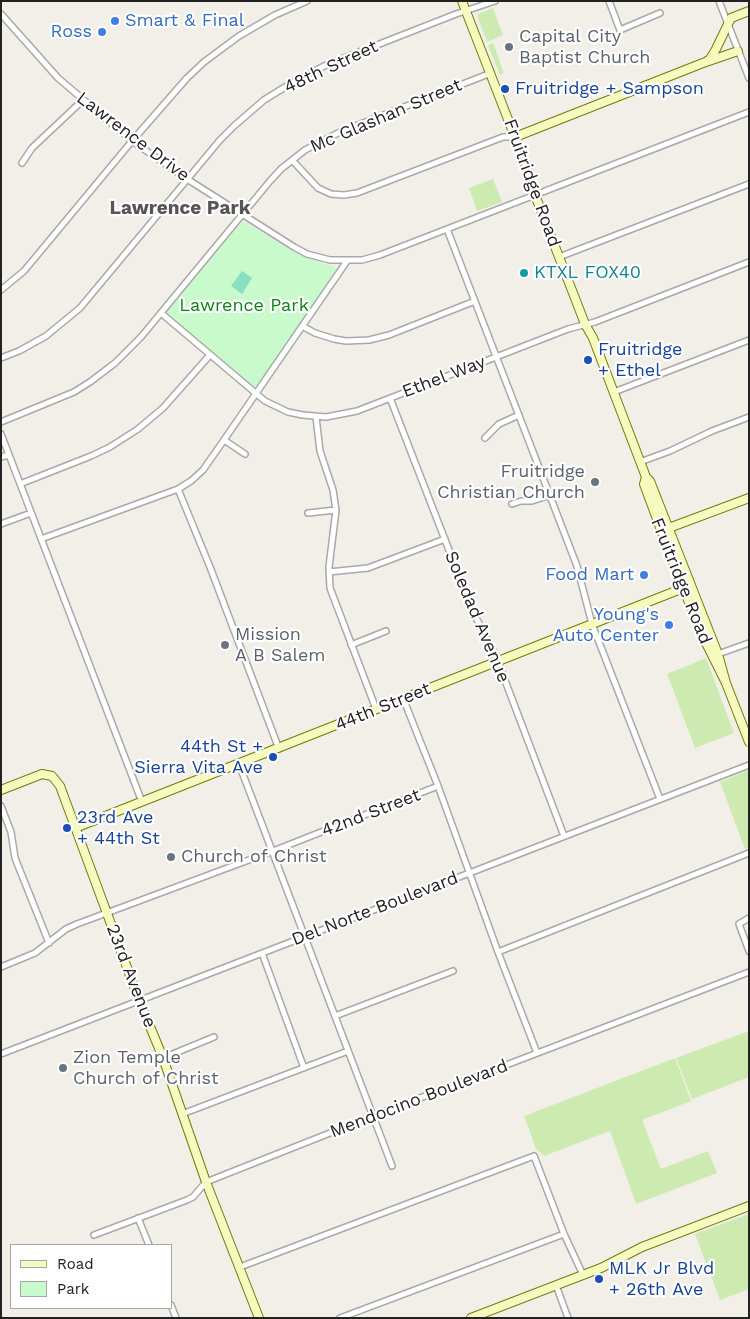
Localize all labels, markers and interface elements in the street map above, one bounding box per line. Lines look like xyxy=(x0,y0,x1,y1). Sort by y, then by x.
place label: Smart & Final xyxy=(125,10,244,32)
marker: Smart & Final xyxy=(109,15,121,27)
place label: Ross xyxy=(51,21,92,43)
marker: Ross xyxy=(96,26,108,38)
place label: Capital City Baptist Church xyxy=(519,26,650,68)
street label: 48th Street xyxy=(281,36,381,98)
marker: Capital City Baptist Church xyxy=(503,41,515,53)
street label: Mc Glashan Street xyxy=(307,74,465,158)
place label: Fruitridge + Sampson xyxy=(515,78,704,100)
marker: Fruitridge + Sampson xyxy=(499,83,511,95)
street label: Lawrence Drive xyxy=(72,88,194,186)
street label: Fruitridge Road xyxy=(499,116,565,250)
district label: Lawrence Park xyxy=(110,197,250,219)
place label: KTXL FOX40 xyxy=(534,262,641,284)
marker: KTXL FOX40 xyxy=(518,267,530,279)
park label: Lawrence Park xyxy=(179,295,309,317)
place label: Fruitridge + Ethel xyxy=(598,339,682,382)
street label: Ethel Way xyxy=(399,351,489,403)
marker: Fruitridge + Ethel xyxy=(582,354,594,366)
place label: Fruitridge Christian Church xyxy=(437,461,585,504)
marker: Fruitridge Christian Church xyxy=(589,476,601,488)
street label: Fruitridge Road xyxy=(646,515,716,647)
street label: Soledad Avenue xyxy=(440,548,514,686)
place label: Food Mart xyxy=(545,564,634,586)
marker: Food Mart xyxy=(638,569,650,581)
place label: Young's Auto Center xyxy=(553,604,659,646)
marker: Young's Auto Center xyxy=(663,619,675,631)
place label: Mission A B Salem xyxy=(235,624,326,666)
marker: Mission A B Salem xyxy=(219,639,231,651)
street label: 44th Street xyxy=(332,678,434,736)
place label: 44th St + Sierra Vita Ave xyxy=(134,736,263,779)
marker: 44th St + Sierra Vita Ave xyxy=(267,751,279,763)
street label: 42nd Street xyxy=(318,784,424,842)
place label: 23rd Ave + 44th St xyxy=(77,807,160,850)
marker: 23rd Ave + 44th St xyxy=(61,822,73,834)
place label: Church of Christ xyxy=(181,846,327,868)
marker: Church of Christ xyxy=(165,851,177,863)
street label: Del Norte Boulevard xyxy=(289,867,461,951)
street label: 23rd Avenue xyxy=(101,921,161,1031)
place label: Zion Temple Church of Christ xyxy=(73,1047,219,1090)
street label: Mendocino Boulevard xyxy=(327,1055,511,1143)
marker: Zion Temple Church of Christ xyxy=(57,1062,69,1074)
legend xyxy=(10,1244,172,1309)
text: Road xyxy=(57,1255,94,1273)
place label: MLK Jr Blvd + 26th Ave xyxy=(609,1258,714,1300)
marker: MLK Jr Blvd + 26th Ave xyxy=(593,1273,605,1285)
text: Park xyxy=(57,1280,89,1298)

